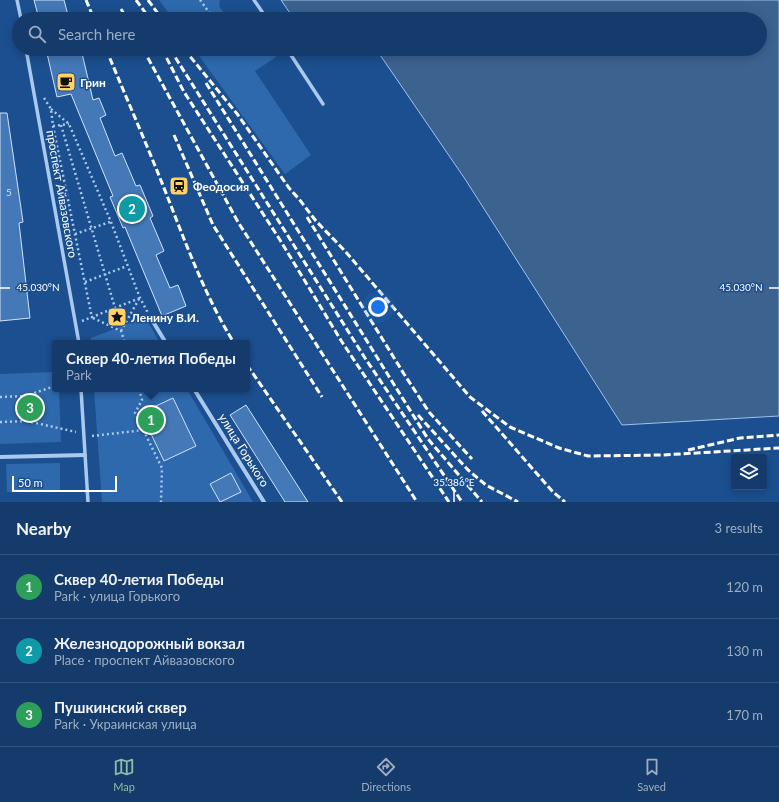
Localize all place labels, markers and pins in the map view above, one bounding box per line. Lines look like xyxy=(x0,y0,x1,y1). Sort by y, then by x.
cafe icon: Грин xyxy=(55,71,77,93)
place label: Грин xyxy=(80,75,106,90)
station icon: Феодосия xyxy=(168,175,190,197)
place label: Феодосия xyxy=(193,179,249,194)
pin: 2 xyxy=(119,194,145,224)
place icon: Ленину В.И. xyxy=(106,306,128,328)
place label: Ленину В.И. xyxy=(130,310,199,325)
pin: 3 xyxy=(17,393,43,423)
pin: 1 xyxy=(138,405,164,435)

